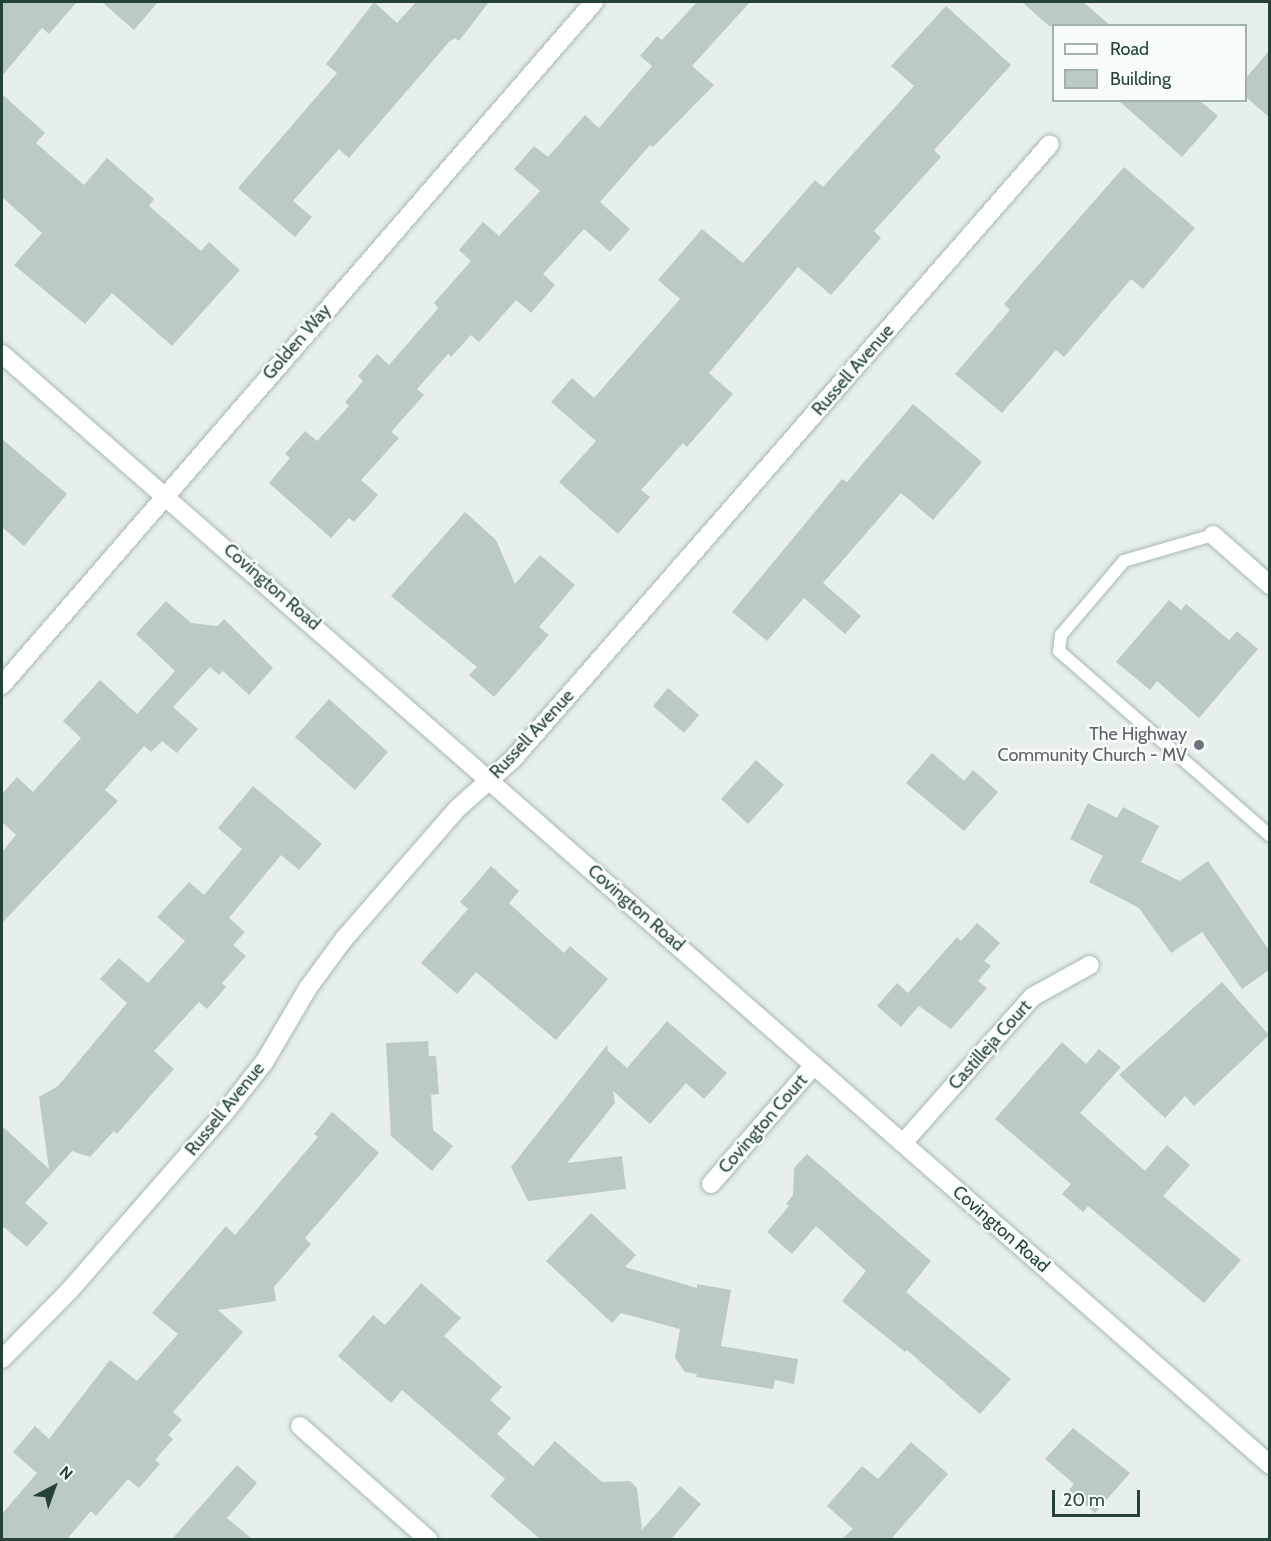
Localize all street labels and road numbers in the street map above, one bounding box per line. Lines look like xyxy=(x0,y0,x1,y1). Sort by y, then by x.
street label: Golden Way xyxy=(258,300,336,384)
street label: Russell Avenue xyxy=(808,320,898,420)
street label: Covington Road xyxy=(219,539,325,635)
street label: Russell Avenue xyxy=(485,685,579,783)
street label: Covington Road xyxy=(583,860,689,956)
street label: Castilleja Court xyxy=(944,996,1036,1094)
street label: Russell Avenue xyxy=(181,1058,269,1160)
street label: Covington Court xyxy=(714,1070,812,1178)
street label: Covington Road xyxy=(948,1181,1054,1277)

